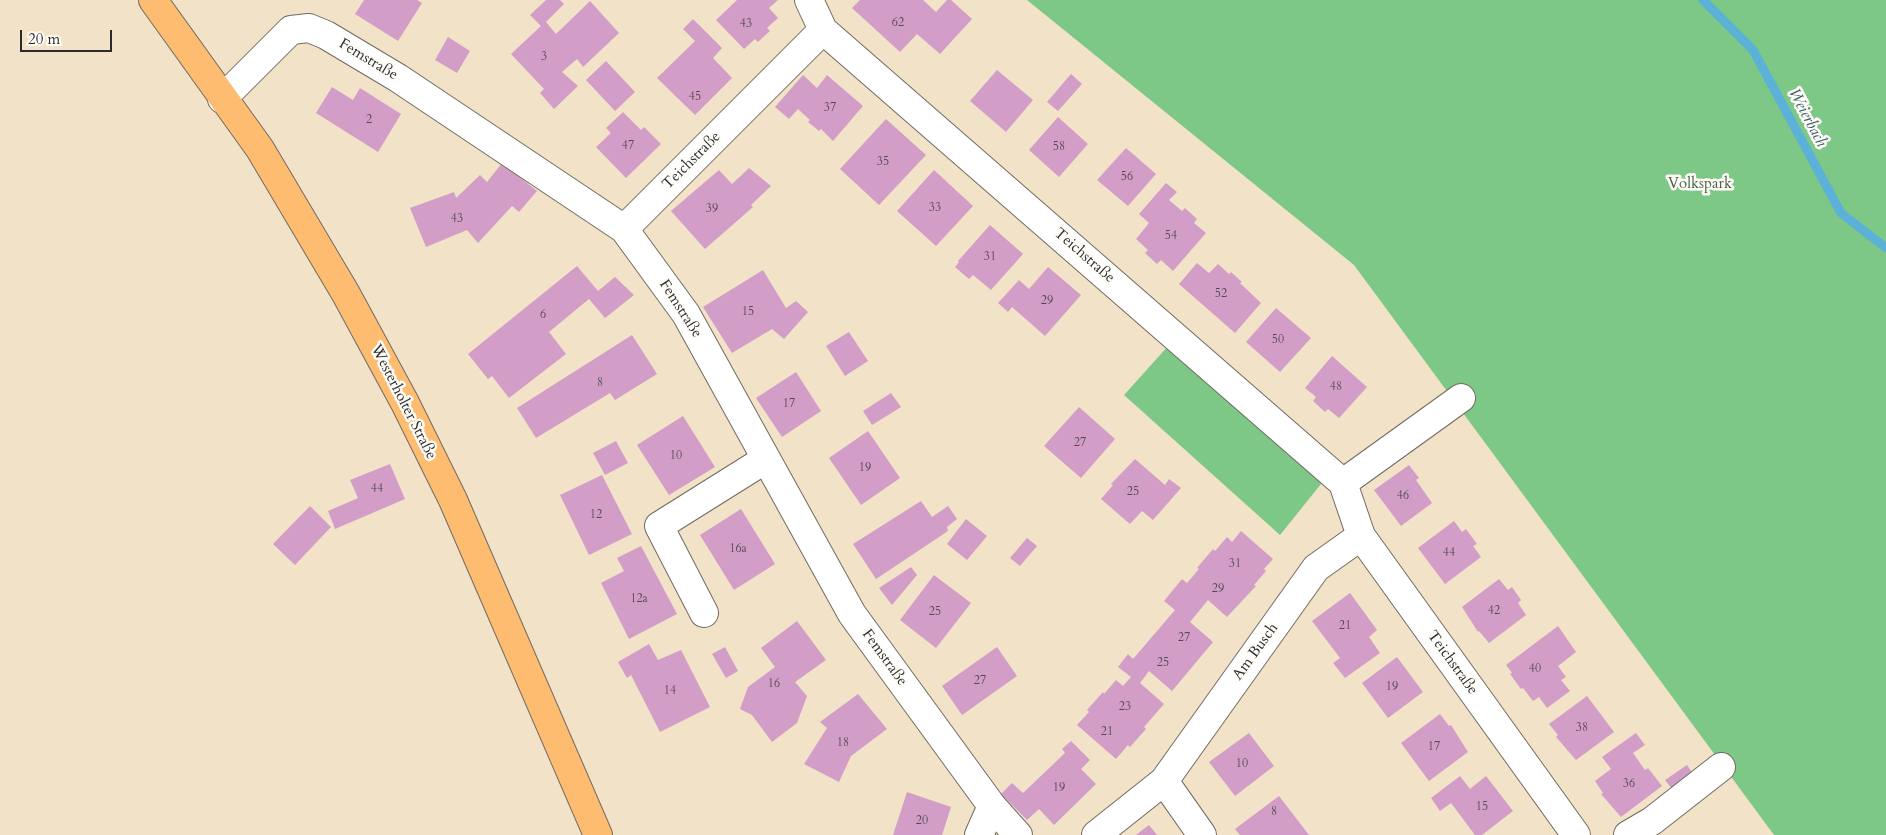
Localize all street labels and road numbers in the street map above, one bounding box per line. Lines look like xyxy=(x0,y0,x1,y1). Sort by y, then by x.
street label: Femstraße xyxy=(335,35,401,85)
street label: Teichstraße xyxy=(659,128,725,194)
street label: Teichstraße xyxy=(1050,225,1118,287)
street label: Femstraße xyxy=(655,277,705,341)
street label: Westerholter Straße xyxy=(366,342,440,462)
street label: Am Busch xyxy=(1229,620,1283,684)
street label: Femstraße xyxy=(857,626,911,690)
street label: Teichstraße xyxy=(1423,628,1481,698)

